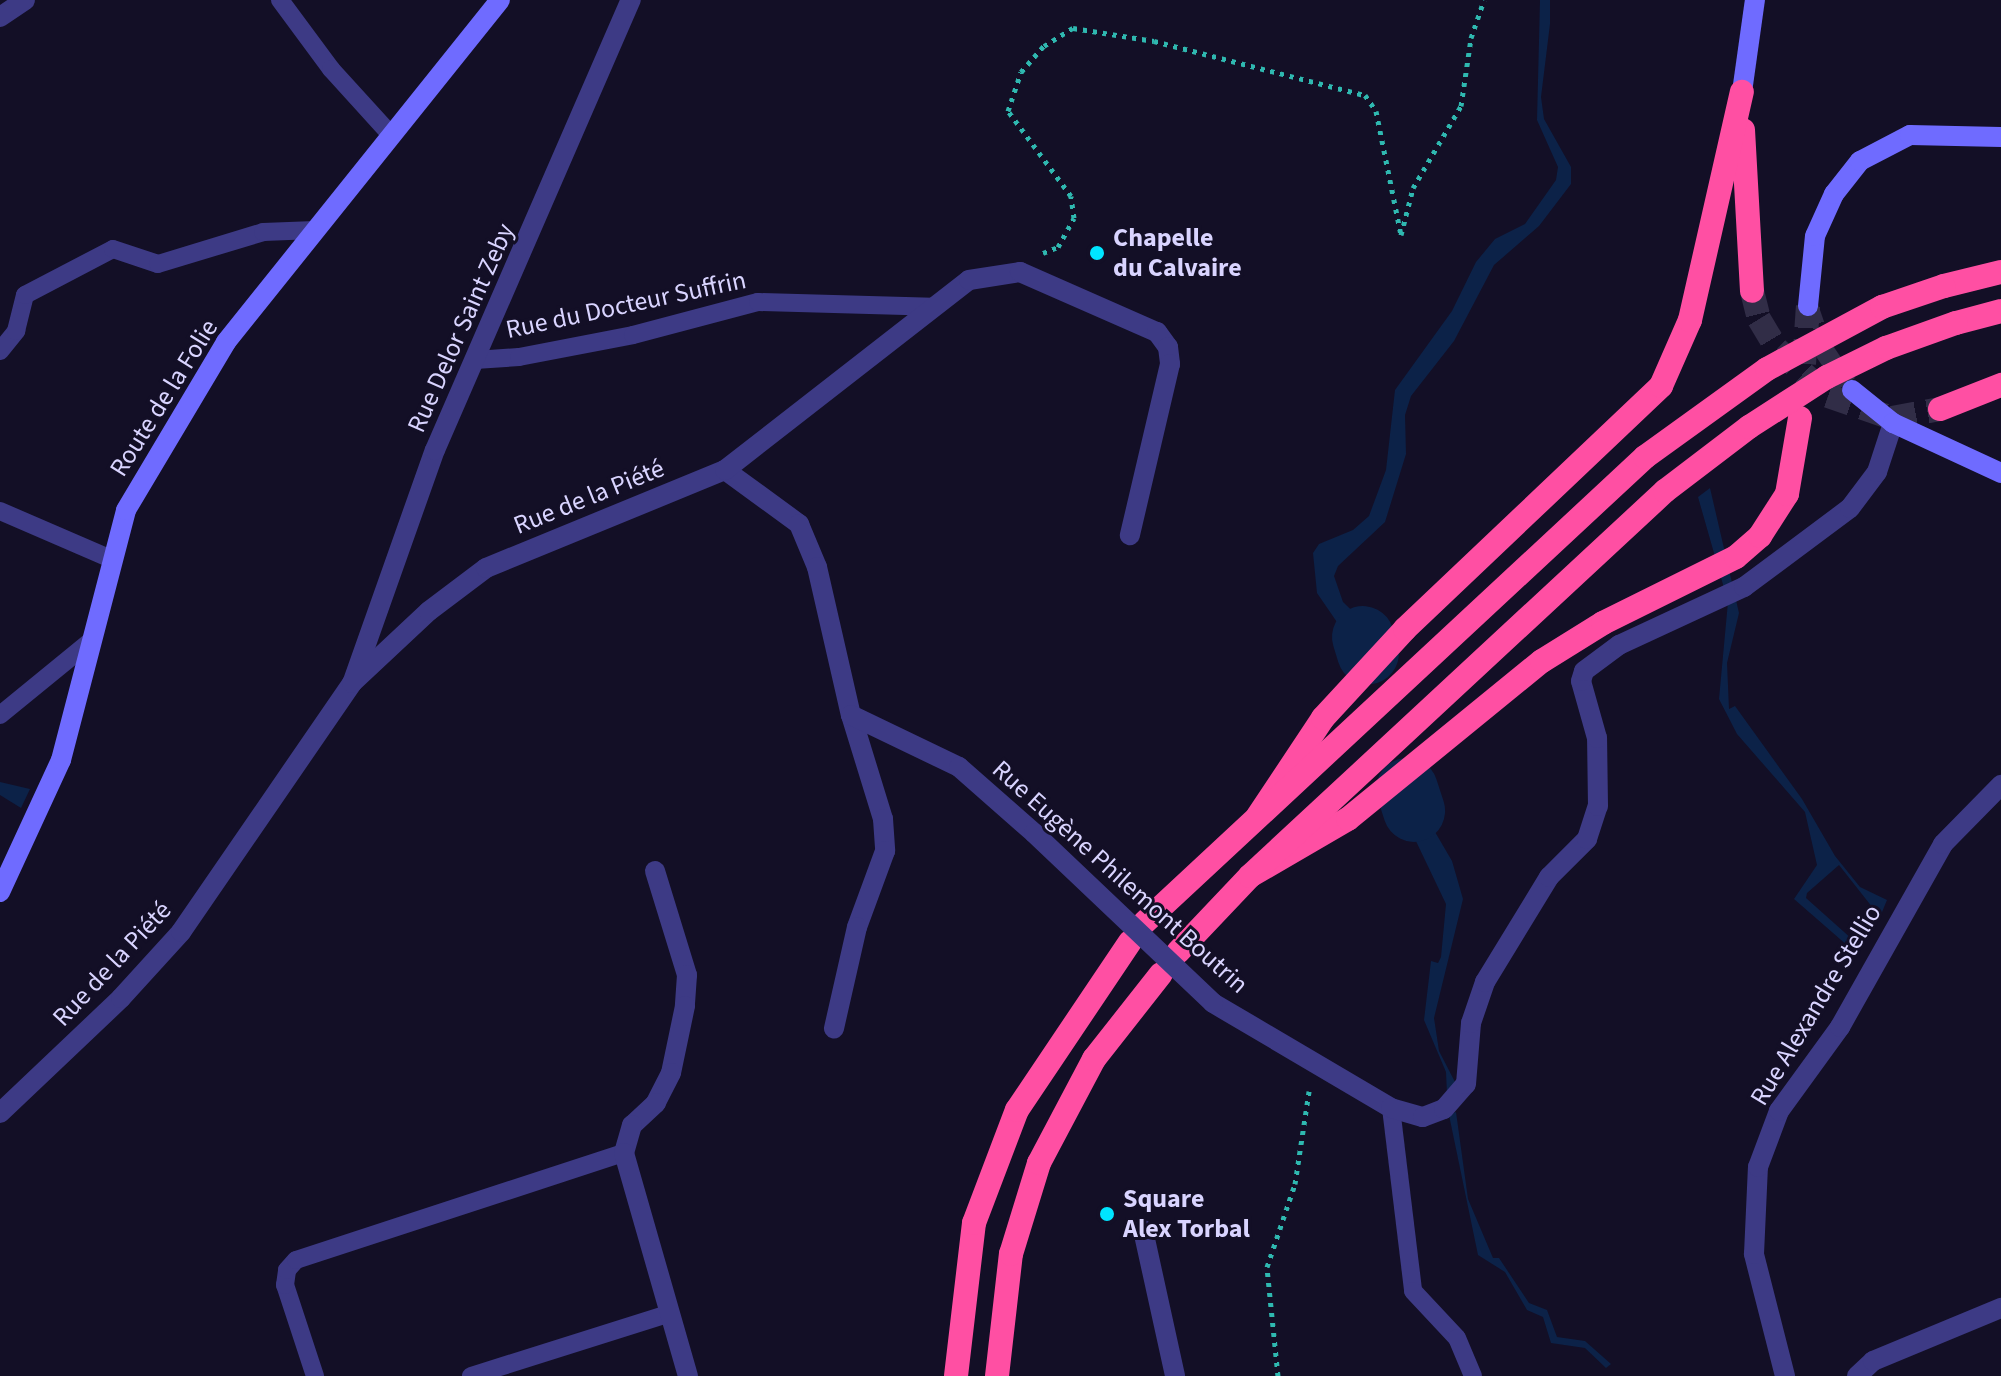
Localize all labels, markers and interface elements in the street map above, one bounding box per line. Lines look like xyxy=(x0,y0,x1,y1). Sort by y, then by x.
street label: Rue Delor Saint Zeby xyxy=(401,219,521,437)
place label: Chapelle du Calvaire xyxy=(1113,222,1242,284)
marker: Chapelle du Calvaire xyxy=(1088,244,1106,262)
street label: Rue du Docteur Suffrin xyxy=(503,264,749,346)
street label: Route de la Folie xyxy=(103,314,225,482)
street label: Rue de la Piété xyxy=(509,453,669,541)
street label: Rue Eugène Philemont Boutrin xyxy=(986,754,1254,1000)
street label: Rue de la Piété xyxy=(46,895,178,1033)
street label: Rue Alexandre Stellio xyxy=(1744,899,1888,1111)
place label: Square Alex Torbal xyxy=(1123,1183,1250,1244)
marker: Square Alex Torbal xyxy=(1098,1205,1116,1223)

